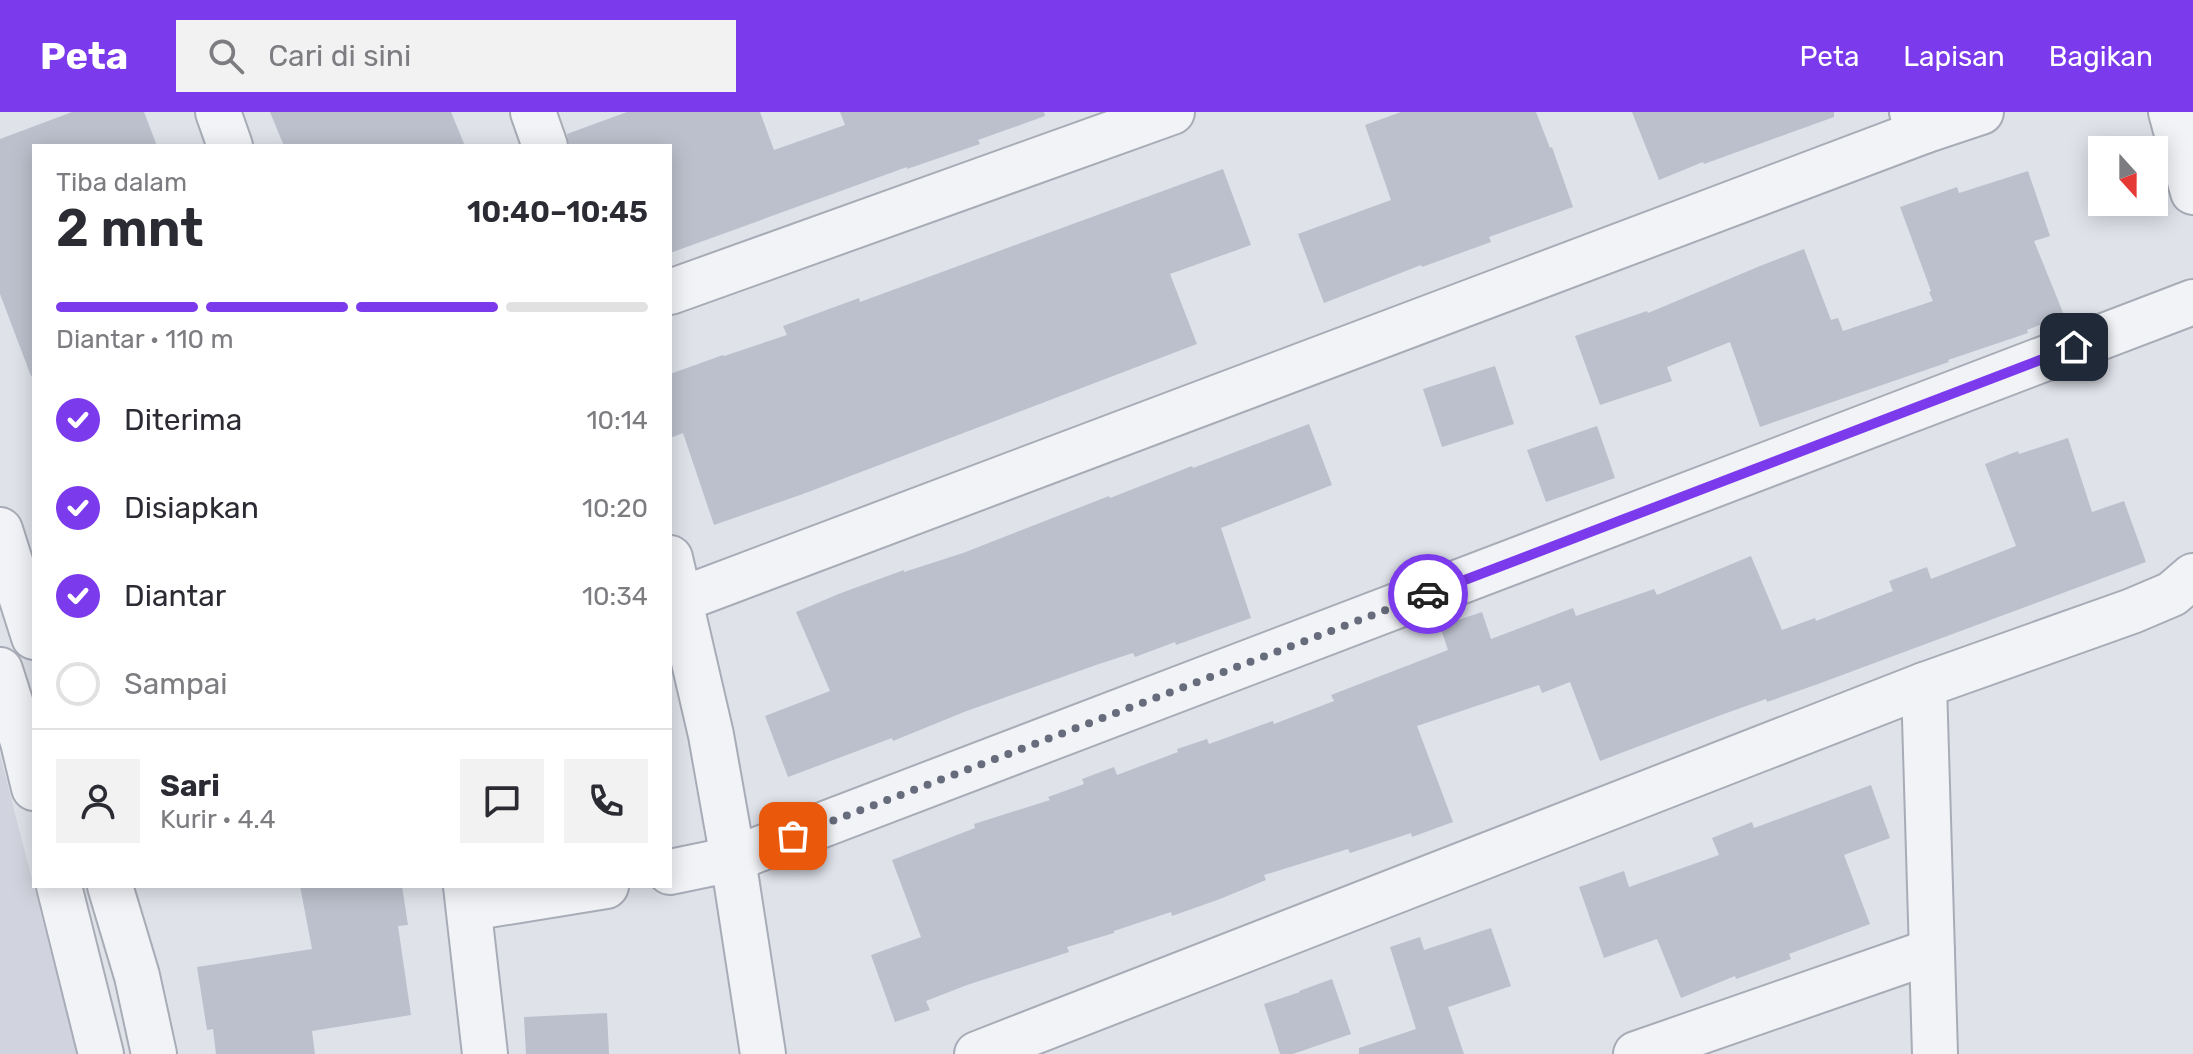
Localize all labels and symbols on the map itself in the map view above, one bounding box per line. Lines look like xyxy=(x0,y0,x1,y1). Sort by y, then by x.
north arrow xyxy=(2088,136,2168,216)
pin xyxy=(2040,313,2108,381)
courier xyxy=(1388,554,1468,634)
pin xyxy=(759,802,827,870)

